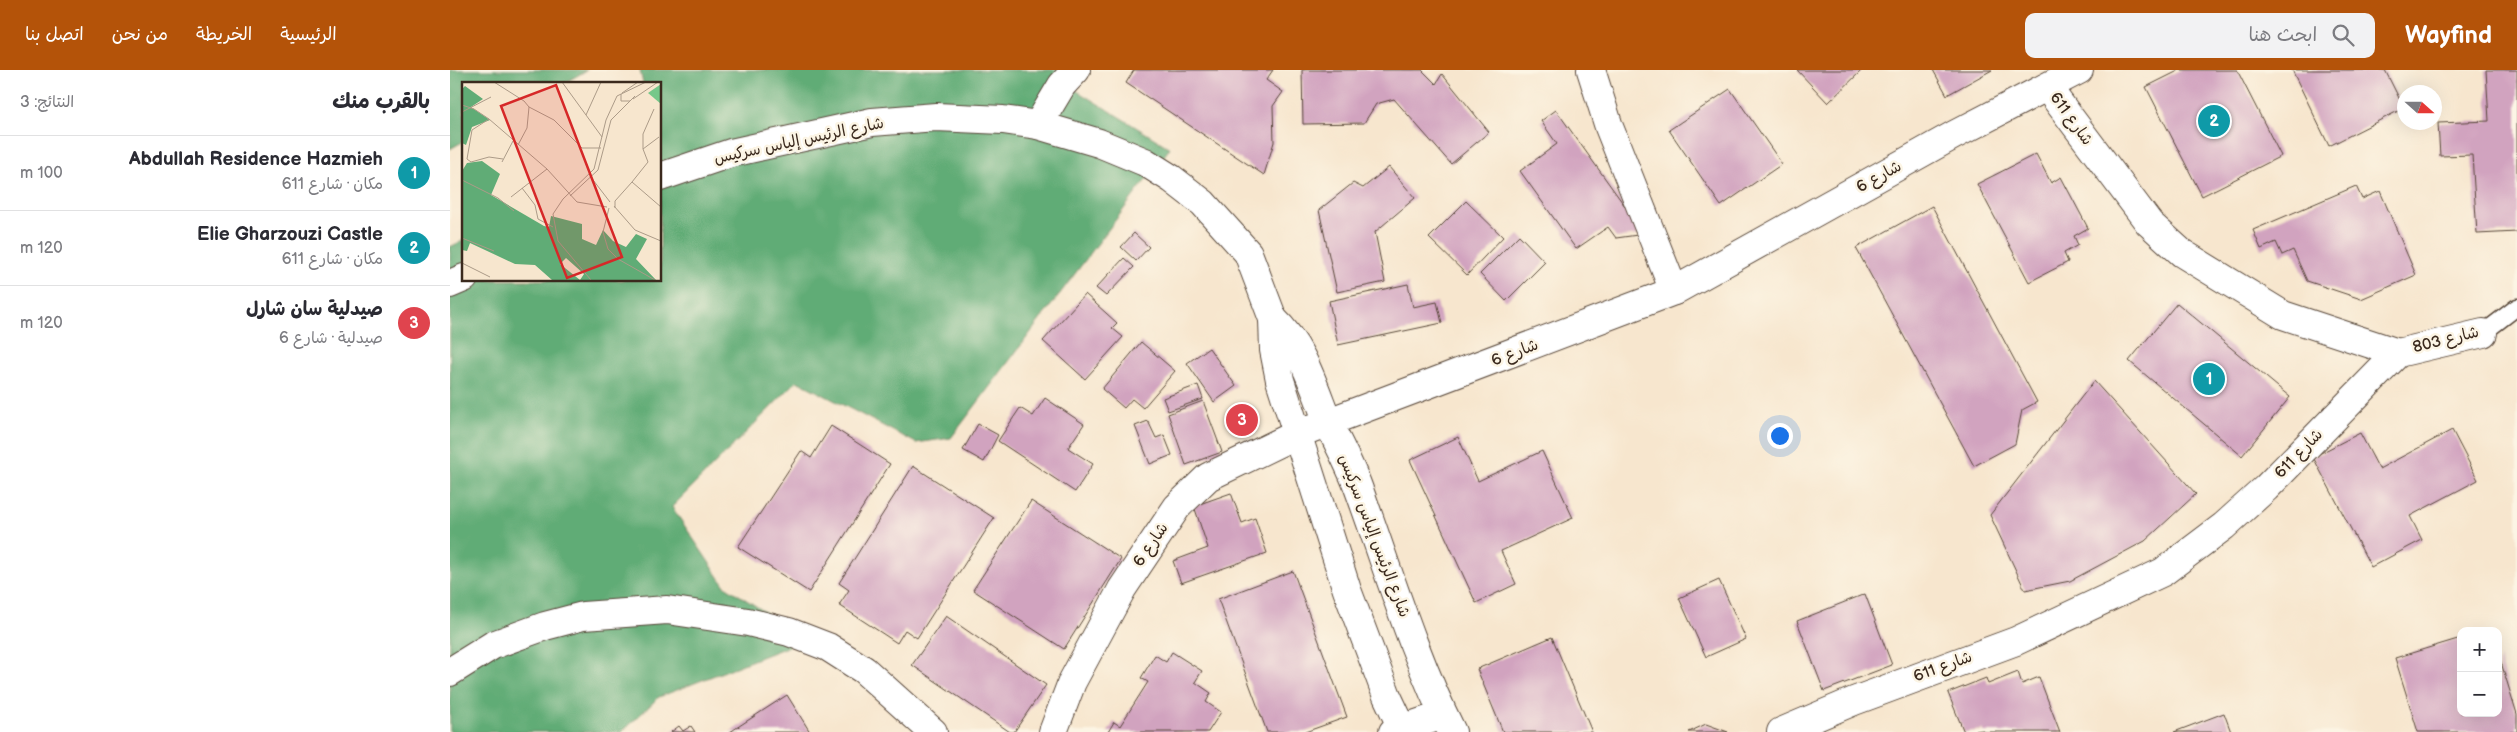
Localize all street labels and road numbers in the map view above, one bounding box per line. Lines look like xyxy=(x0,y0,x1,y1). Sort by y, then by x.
street label: شارع 611 xyxy=(2045,89,2097,150)
street label: شارع الرئيس إلياس سركيس xyxy=(712,114,886,169)
street label: شارع 6 xyxy=(1853,157,1905,198)
street label: شارع 803 xyxy=(2411,323,2481,358)
street label: شارع 6 xyxy=(1489,335,1542,372)
street label: شارع 611 xyxy=(2271,425,2328,483)
street label: شارع الرئيس إلياس سركيس xyxy=(1333,452,1414,621)
street label: شارع 6 xyxy=(1129,519,1173,571)
street label: شارع 611 xyxy=(1911,648,1975,687)

